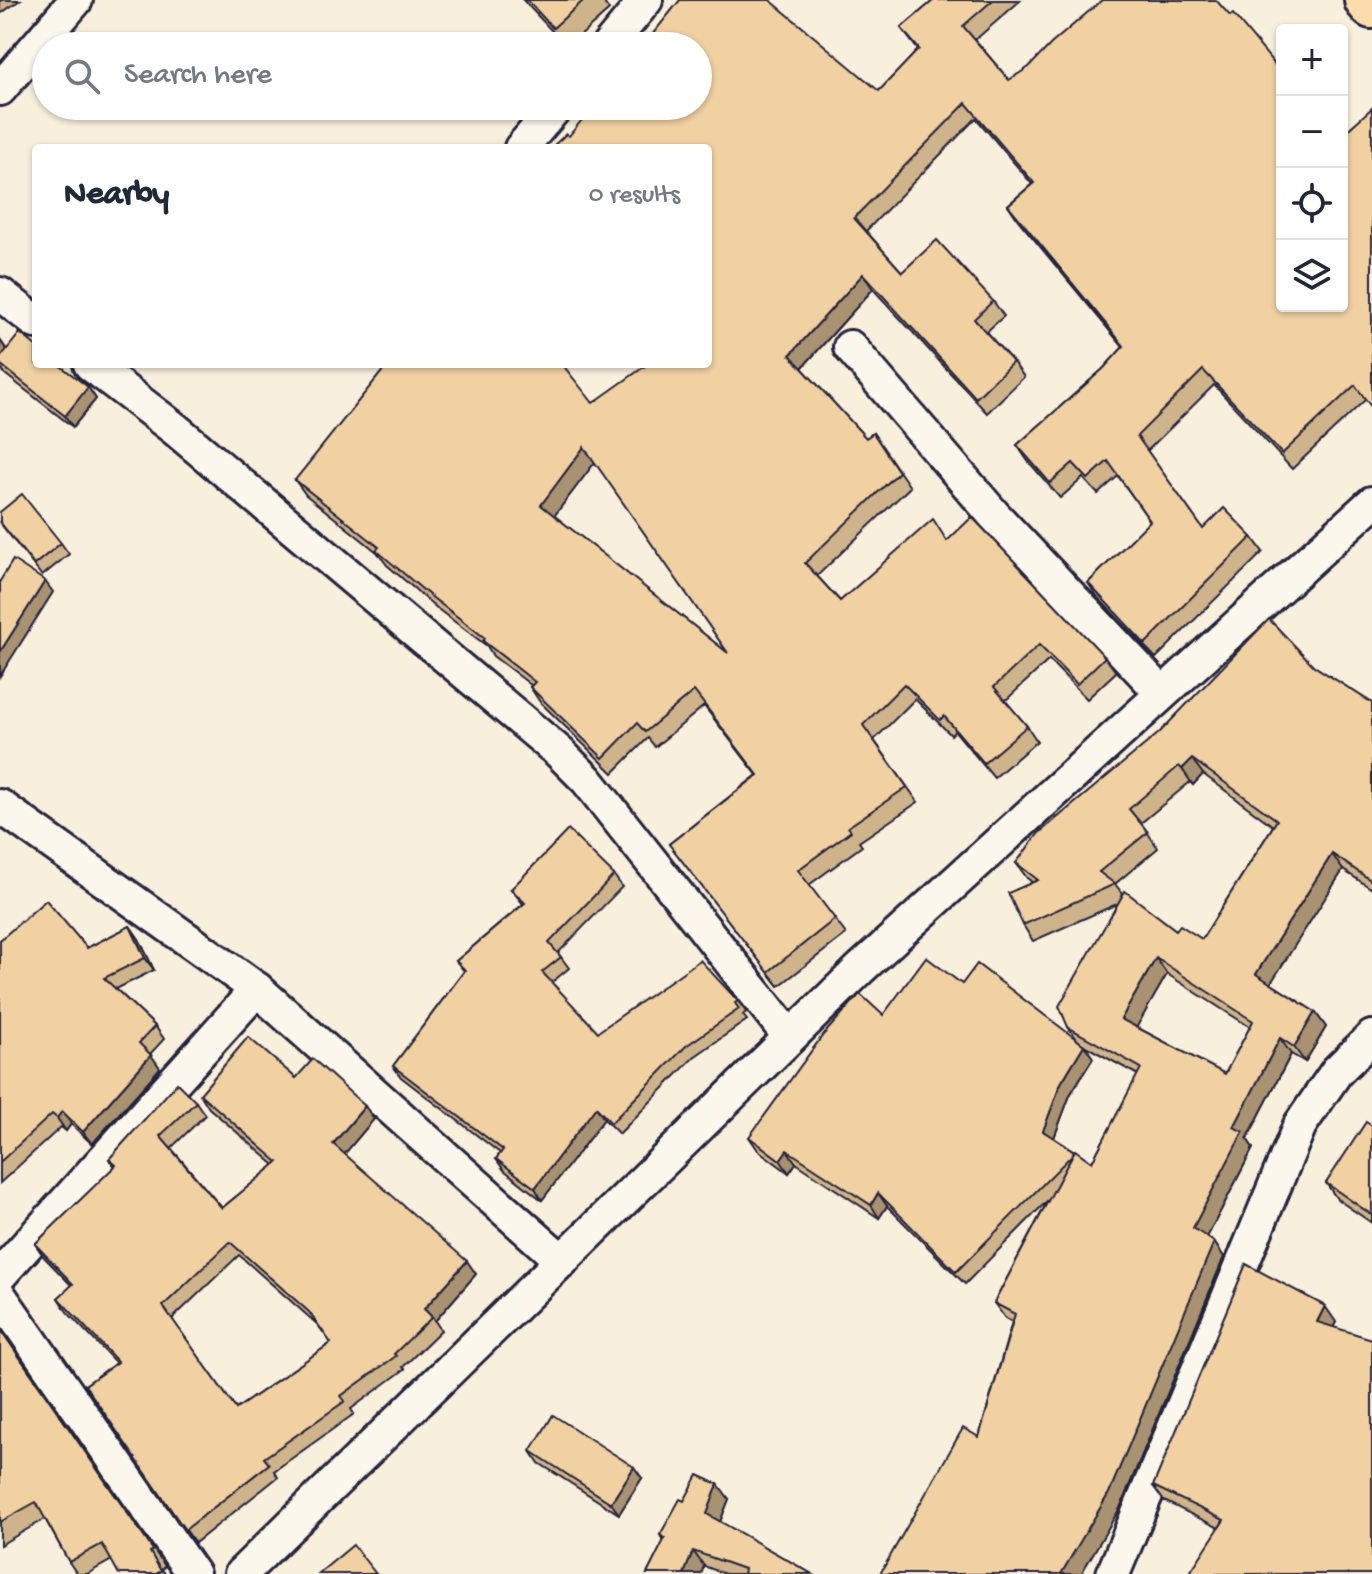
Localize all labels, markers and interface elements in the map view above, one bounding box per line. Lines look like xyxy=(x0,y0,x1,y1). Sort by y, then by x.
map controls xyxy=(1276,24,1348,312)
button: + xyxy=(1276,24,1348,96)
search box xyxy=(32,32,712,120)
icon: search xyxy=(60,54,104,98)
text: Search here xyxy=(124,59,272,94)
button: − xyxy=(1276,96,1348,168)
button: locate xyxy=(1276,168,1348,240)
text: Nearby xyxy=(64,176,169,216)
text: 0 results xyxy=(589,181,680,212)
button: layers xyxy=(1276,240,1348,312)

